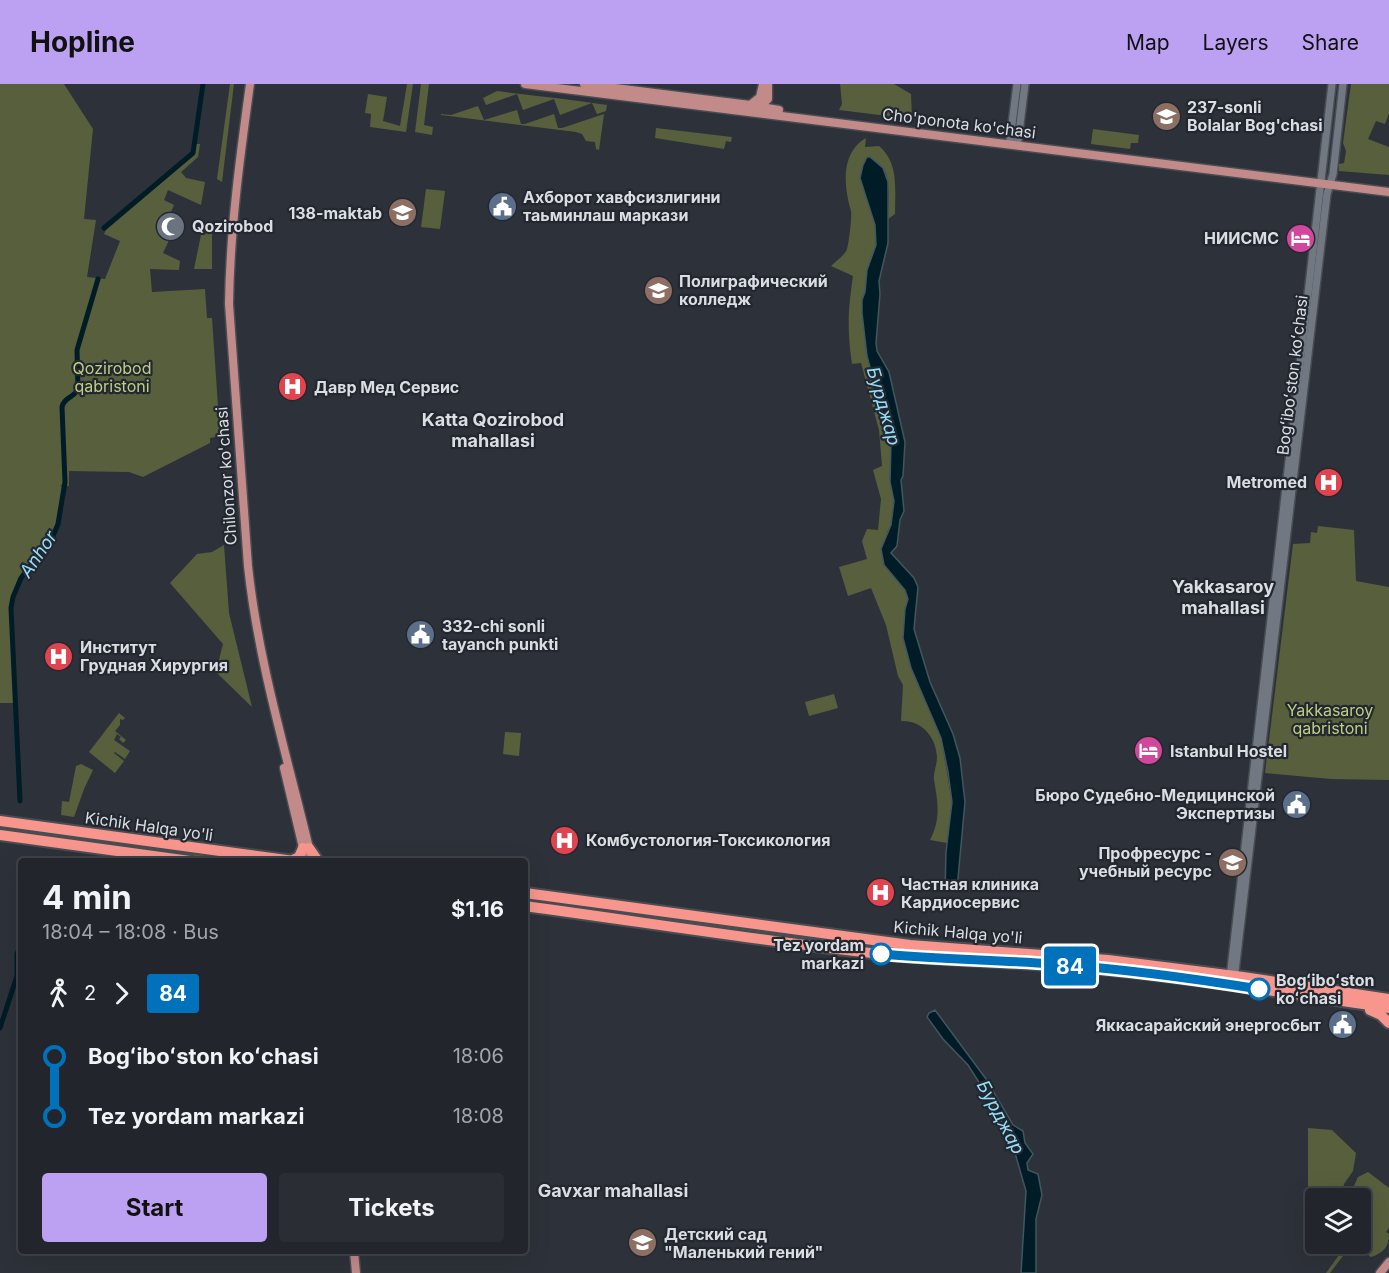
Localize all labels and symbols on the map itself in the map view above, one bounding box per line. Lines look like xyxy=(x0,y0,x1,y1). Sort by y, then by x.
place label: 237-sonli Bolalar Bog'chasi xyxy=(1187,97,1323,135)
school or university icon: 237-sonli Bolalar Bog'chasi xyxy=(1150,100,1182,132)
street label: Cho'ponota ko'chasi xyxy=(881,104,1037,142)
place label: Ахборот хавфсизлигини таьминлаш маркази xyxy=(523,187,721,225)
public building icon: Ахборот хавфсизлигини таьминлаш маркази xyxy=(486,190,518,222)
school or university icon: 138-maktab xyxy=(387,197,419,229)
place label: 138-maktab xyxy=(288,203,382,223)
mosque icon: Qozirobod xyxy=(155,210,187,242)
place label: Qozirobod xyxy=(192,216,273,236)
hotel icon: НИИСМС xyxy=(1284,222,1316,254)
place label: НИИСМС xyxy=(1204,228,1279,248)
place label: Полиграфический колледж xyxy=(679,271,828,309)
school or university icon: Полиграфический колледж xyxy=(642,274,674,306)
street label: Bogʻiboʻston koʻchasi xyxy=(1272,294,1312,456)
park label: Qozirobod qabristoni xyxy=(73,358,151,396)
water label: Бурджар xyxy=(863,364,905,448)
hospital icon: Давр Мед Сервис xyxy=(277,371,309,403)
place label: Давр Мед Сервис xyxy=(314,377,459,397)
street label: Chilonzor ko'chasi xyxy=(211,406,241,546)
district label: Katta Qozirobod mahallasi xyxy=(422,409,564,451)
hospital icon: Metromed xyxy=(1312,466,1344,498)
place label: Metromed xyxy=(1227,472,1307,492)
water label: Anhor xyxy=(14,526,62,582)
district label: Yakkasaroy mahallasi xyxy=(1172,576,1274,618)
place label: 332-chi sonli tayanch punkti xyxy=(442,616,558,654)
public building icon: 332-chi sonli tayanch punkti xyxy=(405,619,437,651)
place label: Институт Грудная Хирургия xyxy=(80,637,228,675)
hospital icon: Институт Грудная Хирургия xyxy=(43,640,75,672)
park label: Yakkasaroy qabristoni xyxy=(1287,700,1373,738)
hotel icon: Istanbul Hostel xyxy=(1133,735,1165,767)
place label: Istanbul Hostel xyxy=(1170,741,1287,761)
place label: Бюро Судебно-Медицинской Экспертизы xyxy=(1035,785,1275,823)
public building icon: Бюро Судебно-Медицинской Экспертизы xyxy=(1280,788,1312,820)
street label: Kichik Halqa yo'li xyxy=(84,807,214,845)
hospital icon: Комбустология-Токсикология xyxy=(549,824,581,856)
place label: Комбустология-Токсикология xyxy=(586,830,831,850)
place label: Профресурс - учебный ресурс xyxy=(1079,843,1212,881)
school or university icon: Профресурс - учебный ресурс xyxy=(1217,846,1249,878)
place label: Частная клиника Кардиосервис xyxy=(901,874,1039,912)
hospital icon: Частная клиника Кардиосервис xyxy=(864,877,896,909)
street label: Kichik Halqa yo'li xyxy=(893,916,1023,948)
place label: Tez yordam markazi xyxy=(773,935,864,973)
marker: Tez yordam markazi xyxy=(870,943,892,965)
line badge: 84 xyxy=(1043,946,1097,986)
place label: Bogʻiboʻston koʻchasi xyxy=(1276,970,1375,1008)
marker: Bogʻiboʻston koʻchasi xyxy=(1248,978,1270,1000)
public building icon: Яккасарайский энергосбыт xyxy=(1326,1009,1358,1041)
place label: Яккасарайский энергосбыт xyxy=(1096,1015,1321,1035)
water label: Бурджар xyxy=(973,1076,1029,1158)
district label: Gavxar mahallasi xyxy=(538,1180,688,1201)
place label: Детский сад "Маленький гений" xyxy=(664,1224,823,1262)
school or university icon: Детский сад "Маленький гений" xyxy=(627,1227,659,1259)

